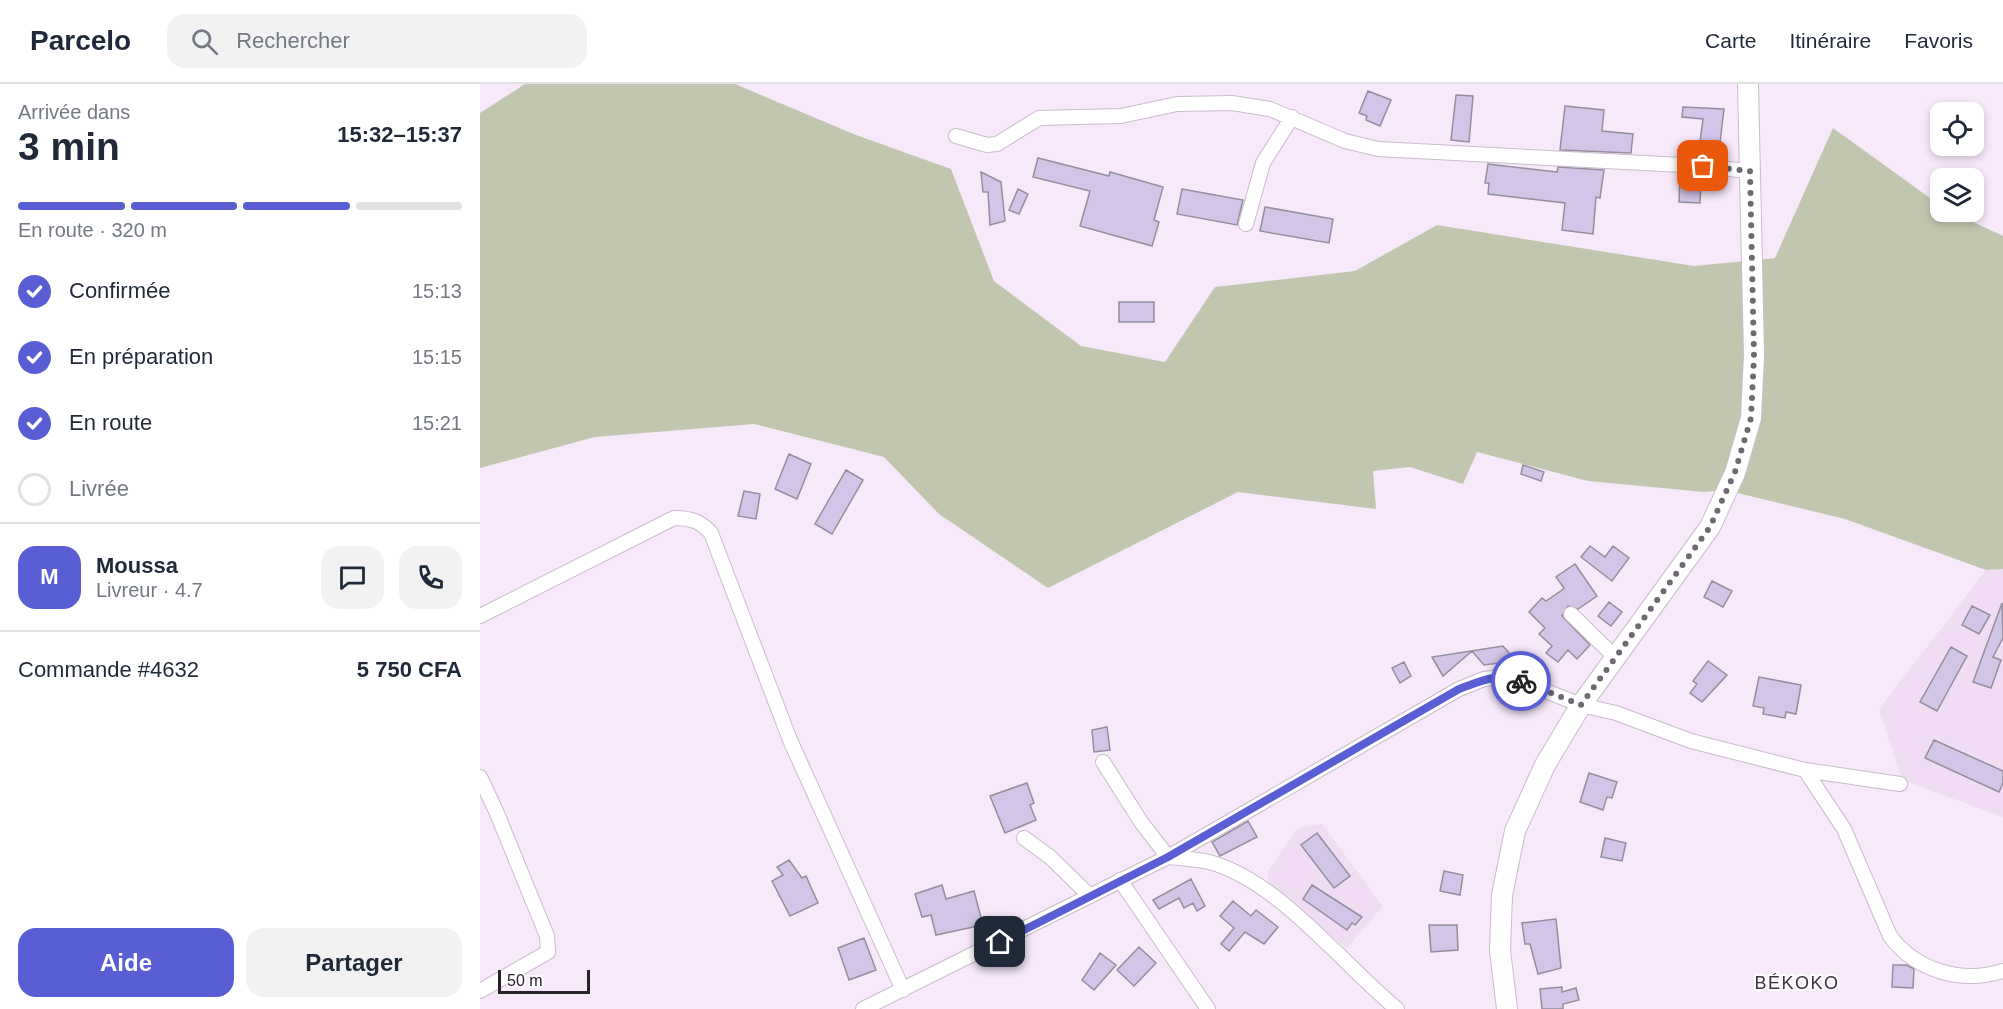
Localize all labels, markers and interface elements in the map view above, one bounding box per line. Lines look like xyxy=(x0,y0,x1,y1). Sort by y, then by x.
search box xyxy=(167,14,587,68)
text: Parcelo xyxy=(30,25,131,56)
icon: search xyxy=(188,25,221,58)
text: Rechercher xyxy=(236,28,350,53)
text: Carte xyxy=(1705,29,1756,52)
text: Itinéraire xyxy=(1789,29,1871,52)
text: Favoris xyxy=(1904,29,1973,52)
text: Arrivée dans xyxy=(18,101,130,123)
map controls xyxy=(1930,102,1984,222)
button: locate xyxy=(1930,102,1984,156)
text: 15:32–15:37 xyxy=(337,122,462,147)
text: 3 min xyxy=(18,125,120,168)
pin xyxy=(1677,140,1728,191)
icon: bag xyxy=(1686,149,1719,182)
button: layers xyxy=(1930,168,1984,222)
text: En route · 320 m xyxy=(18,219,167,241)
icon: check xyxy=(18,275,51,308)
text: Confirmée xyxy=(69,278,170,303)
text: 15:13 xyxy=(412,280,462,302)
icon: check xyxy=(18,341,51,374)
text: En préparation xyxy=(69,344,213,369)
text: 15:15 xyxy=(412,346,462,368)
icon: check xyxy=(18,407,51,440)
text: En route xyxy=(69,410,152,435)
text: 15:21 xyxy=(412,412,462,434)
text: Livrée xyxy=(69,476,129,501)
button: chat xyxy=(321,546,384,609)
button: phone xyxy=(399,546,462,609)
text: Moussa xyxy=(96,553,178,578)
text: M xyxy=(40,564,59,589)
text: Livreur · 4.7 xyxy=(96,579,203,601)
courier xyxy=(1491,651,1551,711)
text: Commande #4632 xyxy=(18,657,199,682)
text: 5 750 CFA xyxy=(357,657,462,682)
icon: bike xyxy=(1505,665,1538,698)
pin xyxy=(974,916,1025,967)
icon: home xyxy=(983,925,1016,958)
button: Aide xyxy=(18,928,234,997)
button: Partager xyxy=(246,928,462,997)
scale bar xyxy=(498,967,590,994)
text: 50 m xyxy=(507,972,543,989)
district label: BÉKOKO xyxy=(1754,973,1840,993)

